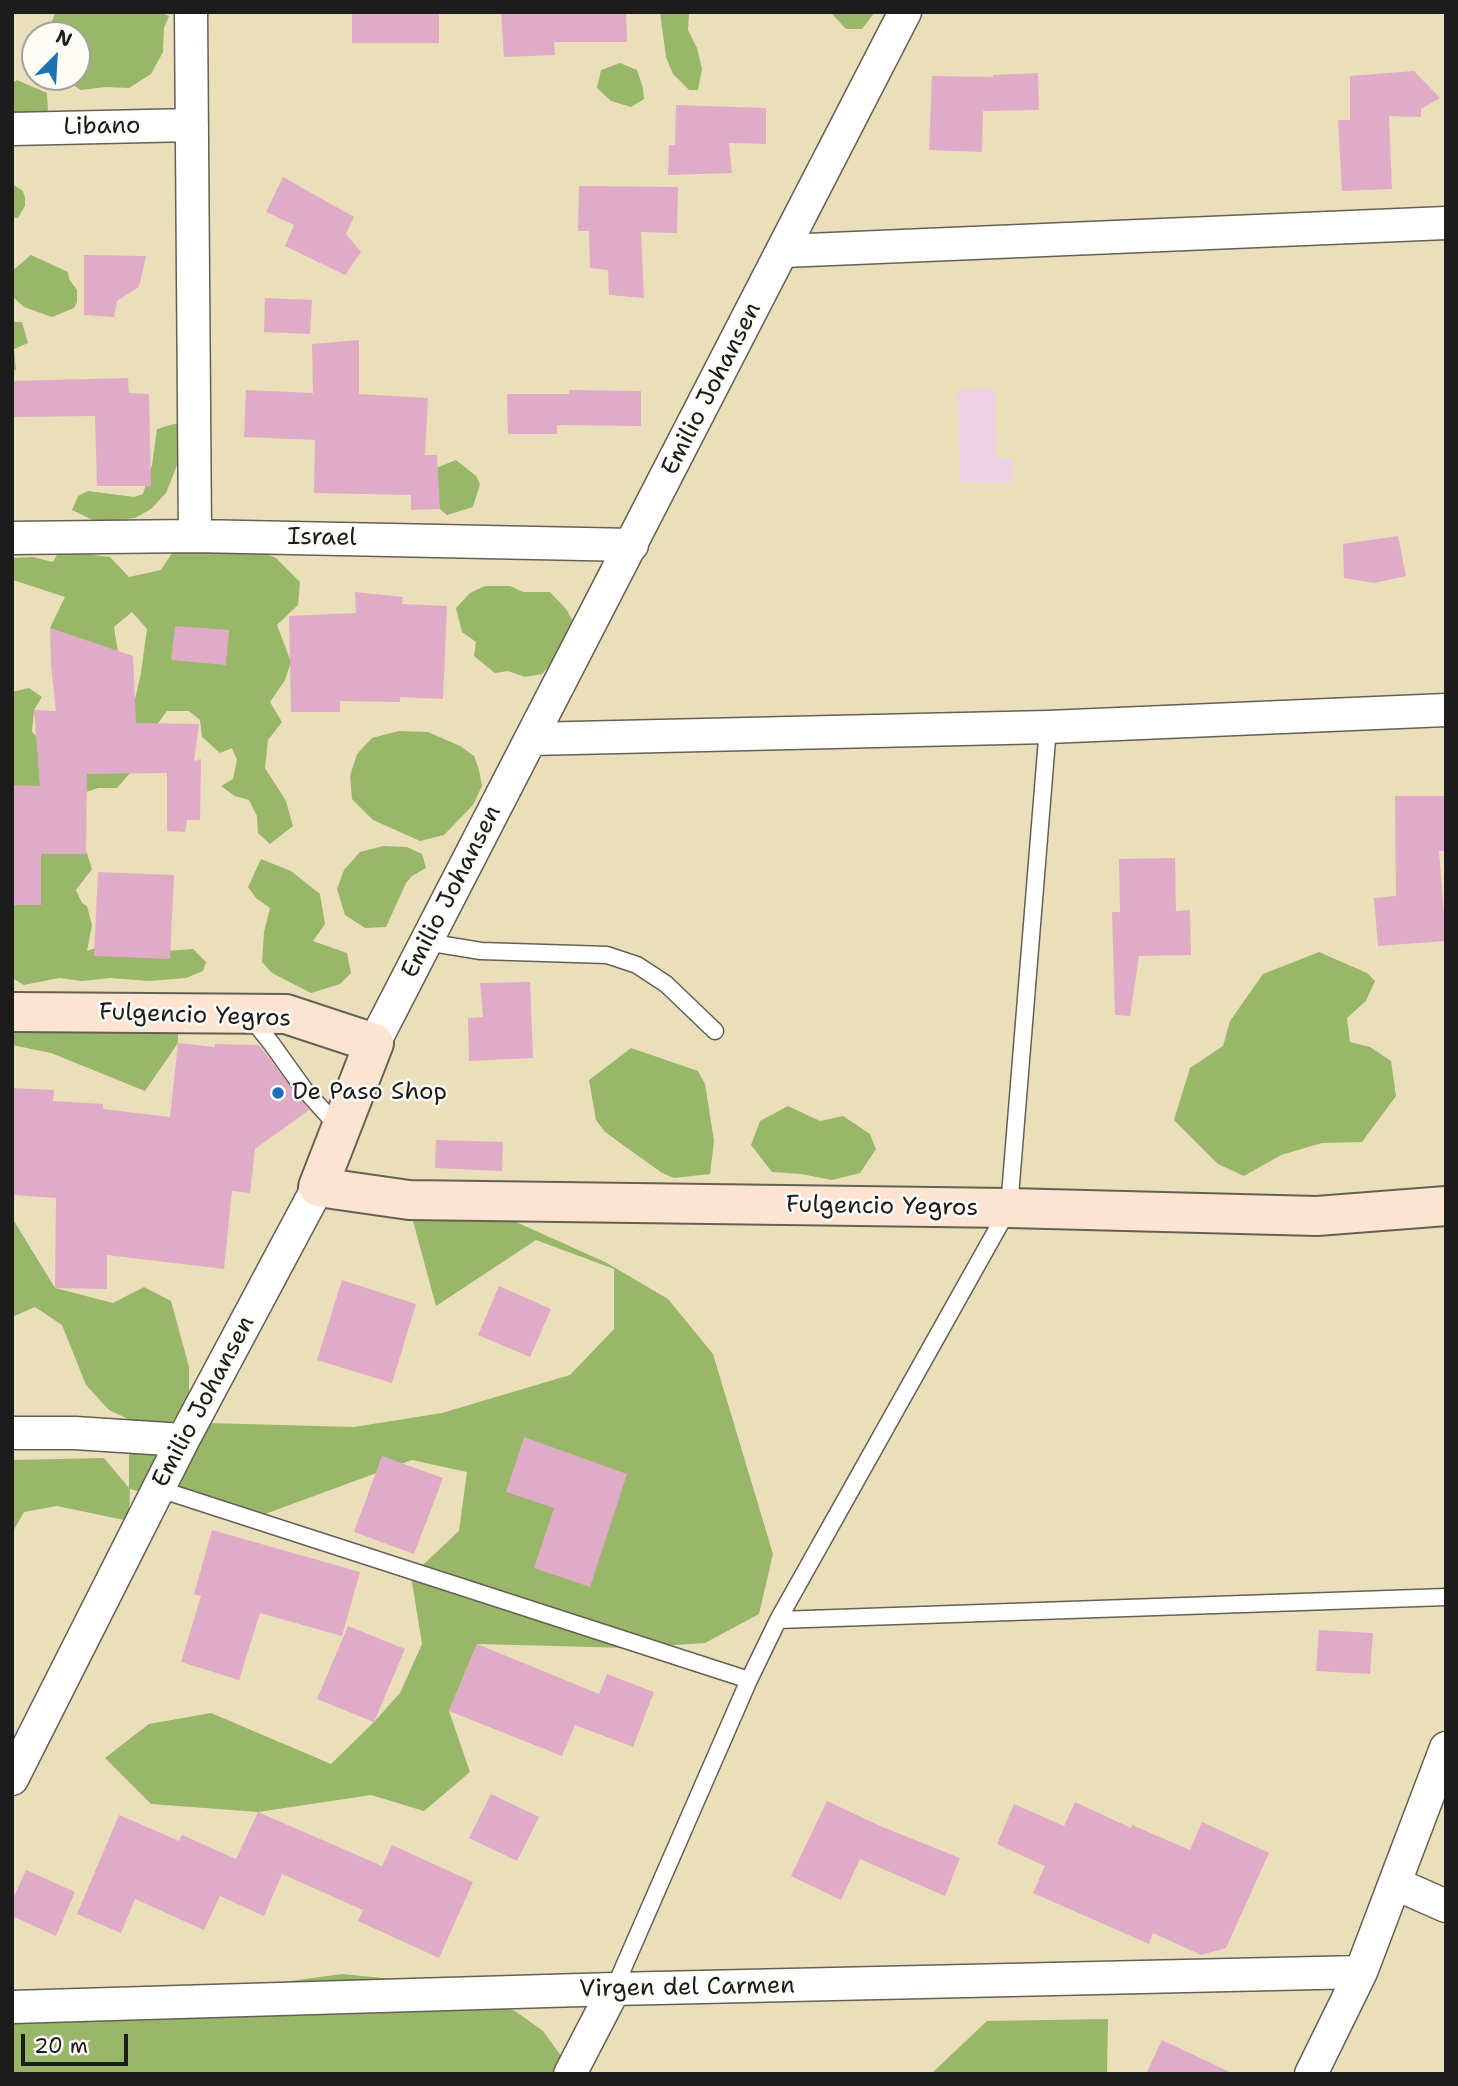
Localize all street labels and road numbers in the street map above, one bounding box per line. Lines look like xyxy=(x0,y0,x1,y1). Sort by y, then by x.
street label: Libano xyxy=(63,112,141,142)
street label: Emilio Johansen xyxy=(656,298,768,480)
street label: Israel xyxy=(287,523,357,553)
street label: Emilio Johansen xyxy=(396,801,508,983)
street label: Fulgencio Yegros xyxy=(98,998,292,1034)
street label: Fulgencio Yegros xyxy=(786,1191,978,1223)
street label: Emilio Johansen xyxy=(147,1311,261,1493)
street label: Virgen del Carmen xyxy=(579,1972,795,2004)

